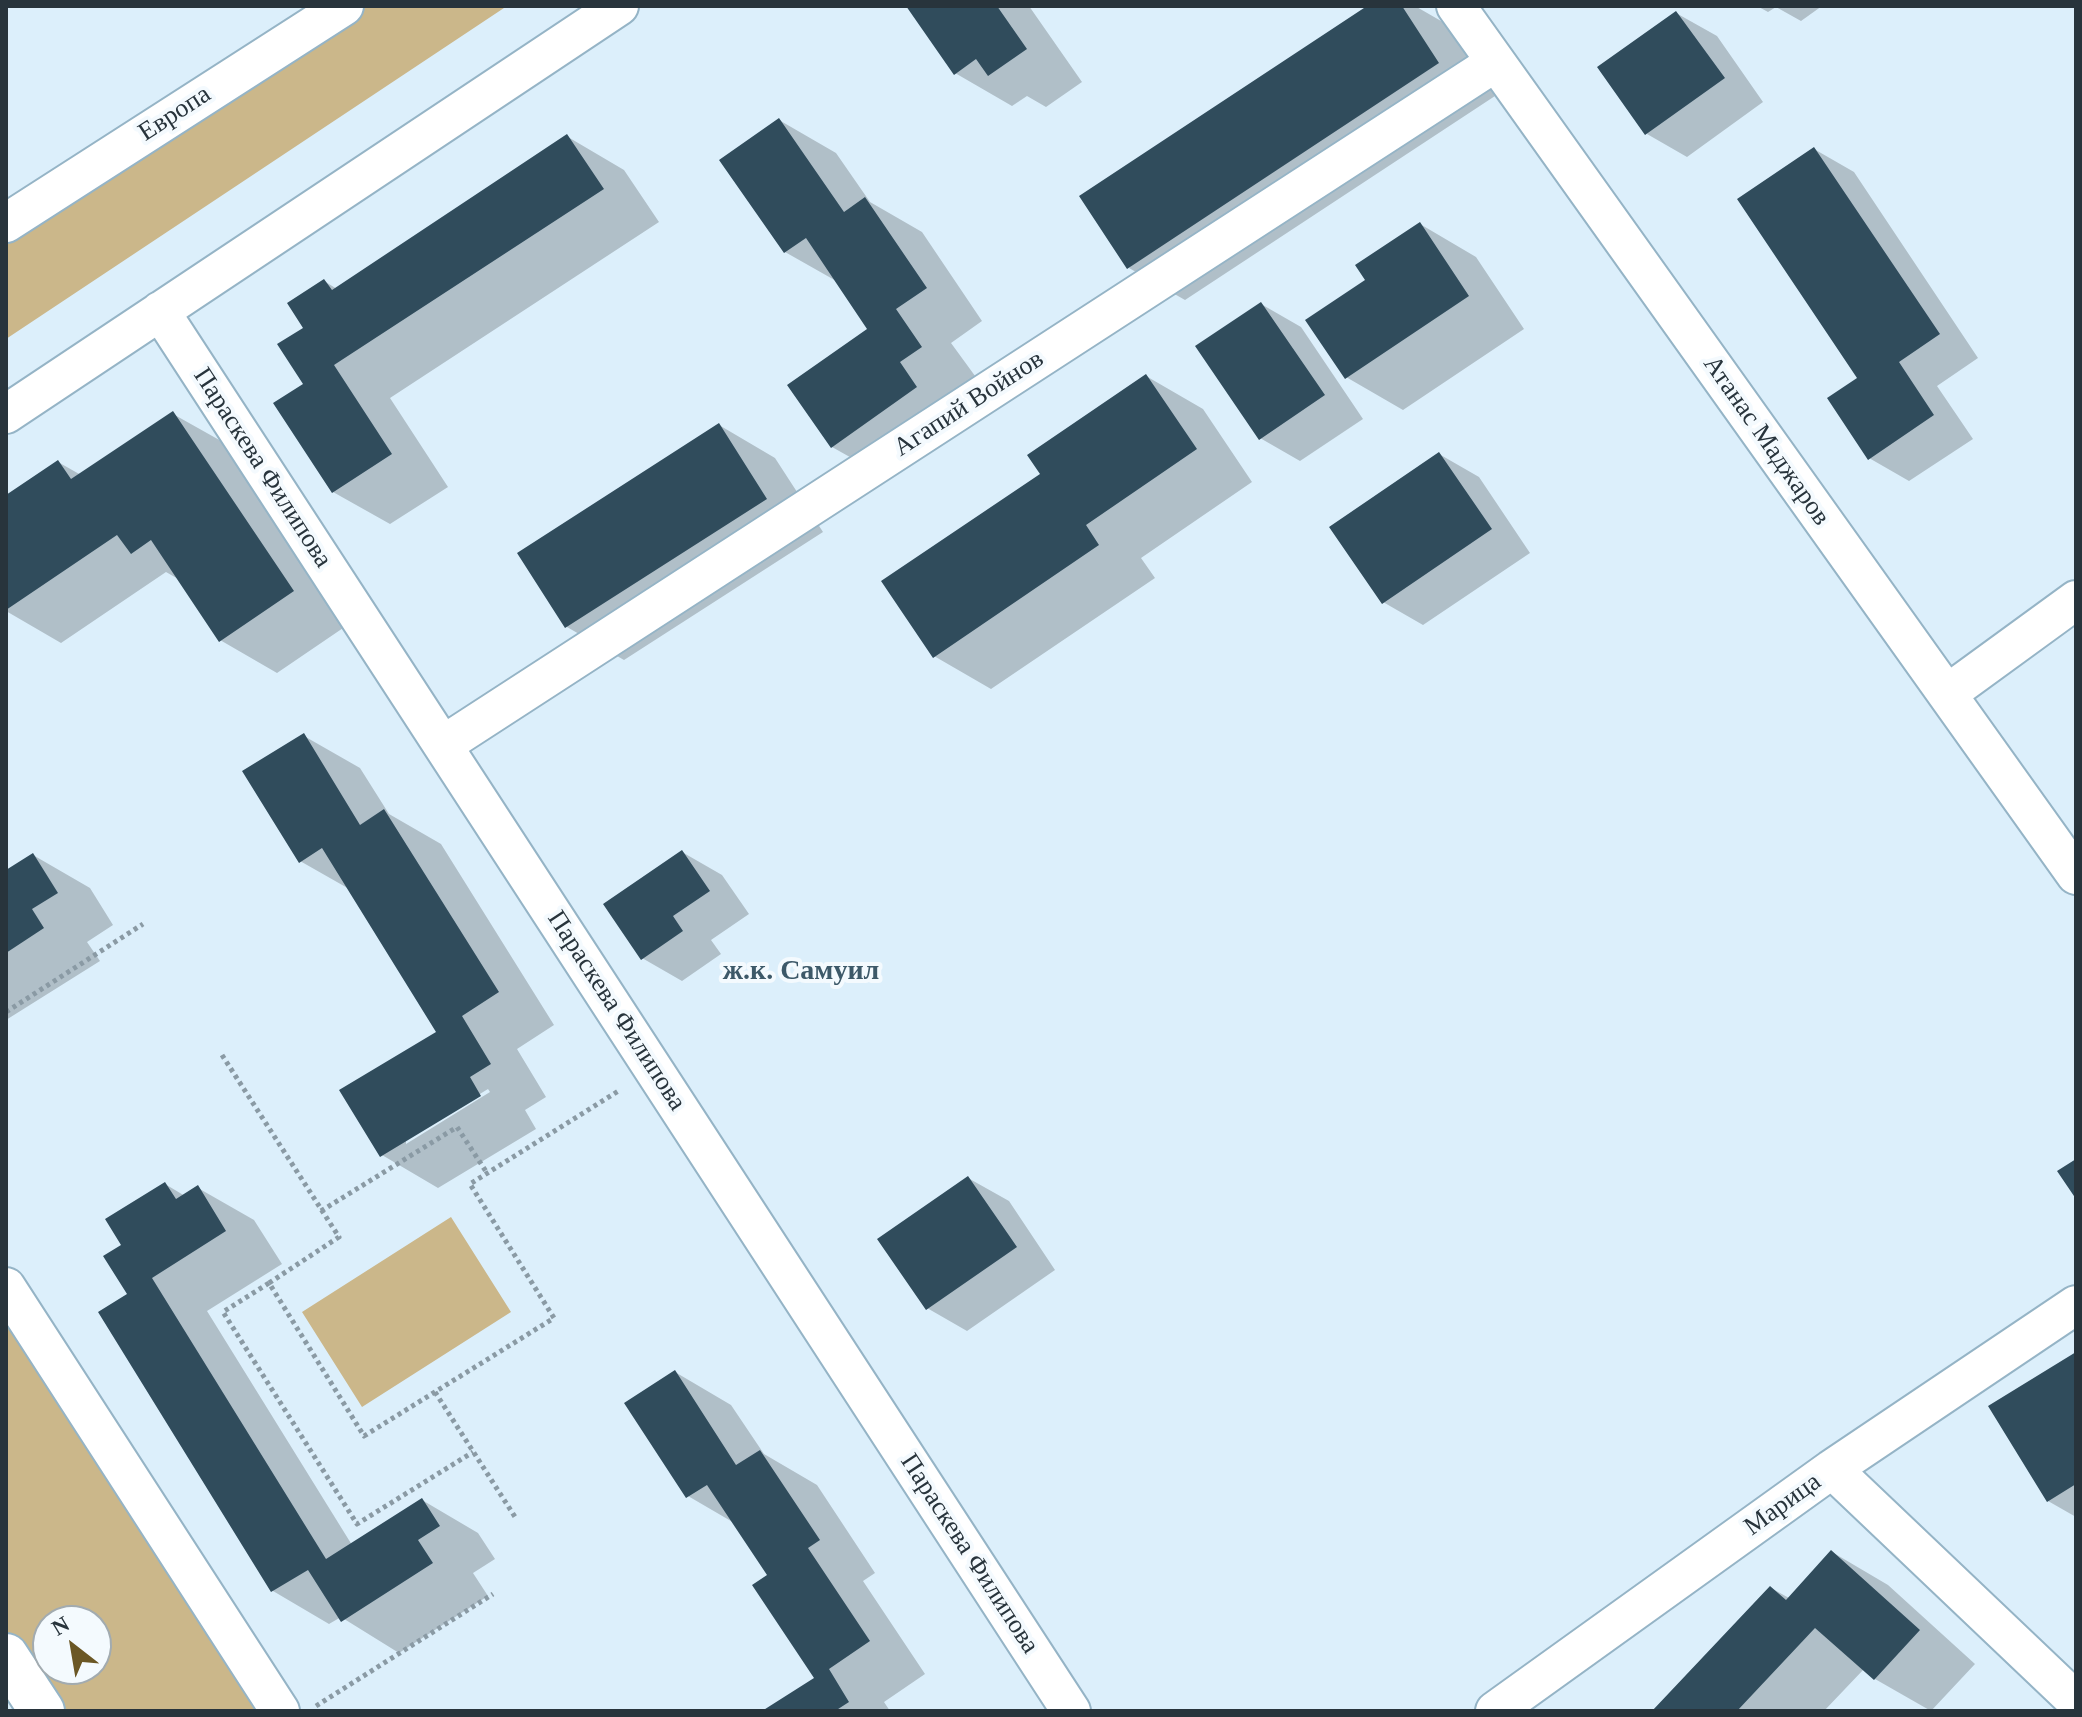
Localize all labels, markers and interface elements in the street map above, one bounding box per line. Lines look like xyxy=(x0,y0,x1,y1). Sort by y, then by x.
street label: Европа xyxy=(133,79,217,149)
street label: Агапий Войнов xyxy=(888,344,1050,464)
street label: Атанас Маджаров xyxy=(1696,350,1836,532)
street label: Параскева Филипова xyxy=(186,362,338,574)
street label: Параскева Филипова xyxy=(540,905,692,1117)
district label: ж.к. Самуил xyxy=(723,955,879,989)
street label: Параскева Филипова xyxy=(893,1448,1045,1660)
street label: Марица xyxy=(1739,1467,1827,1543)
north arrow xyxy=(32,1605,112,1685)
text: N xyxy=(47,1611,74,1641)

